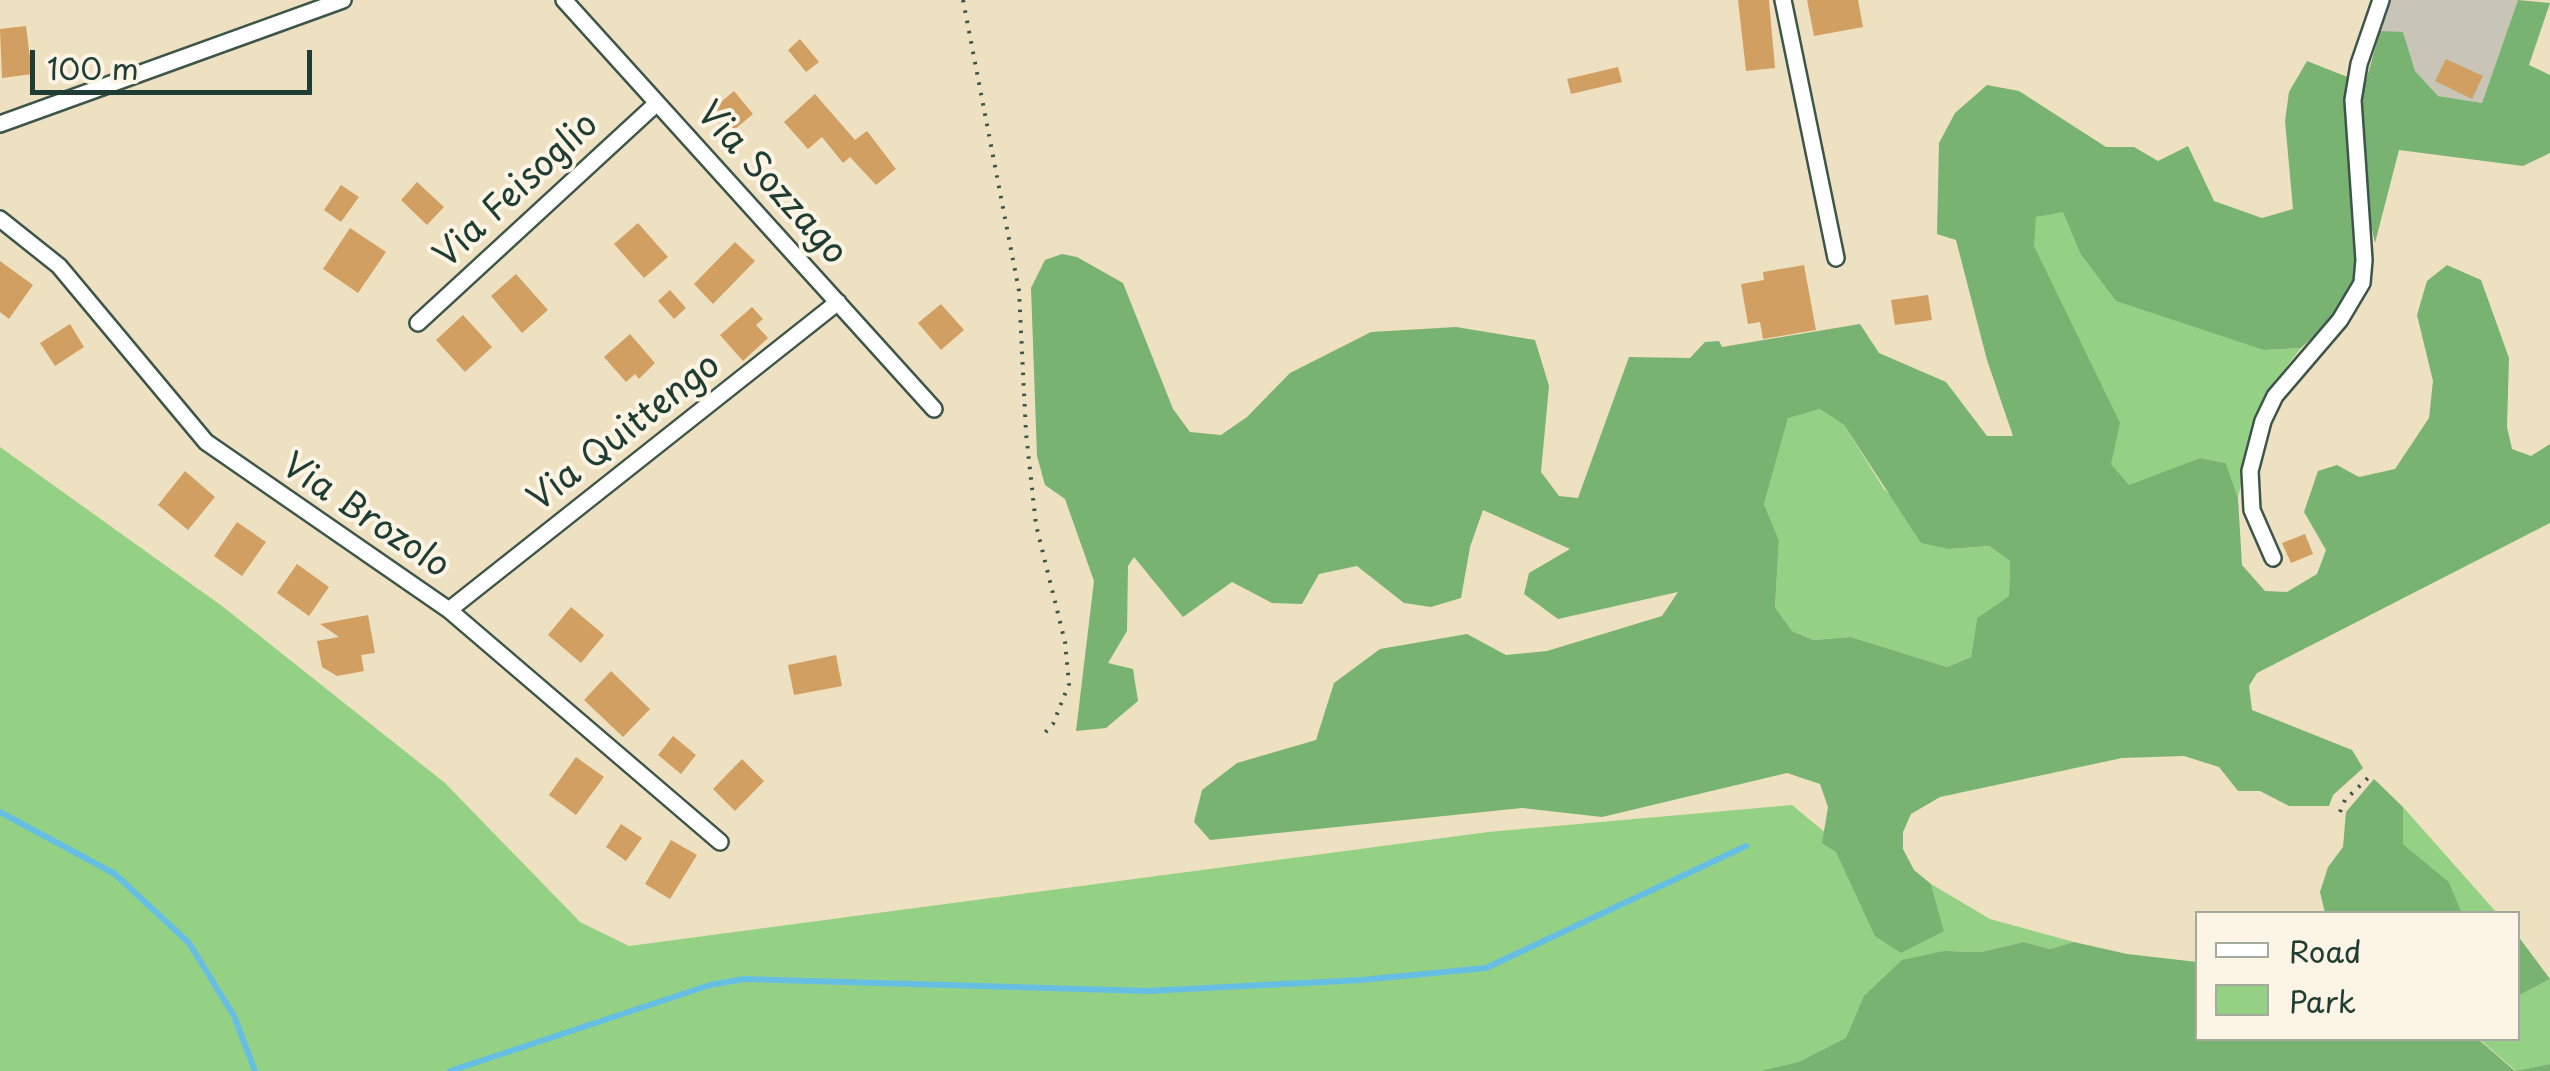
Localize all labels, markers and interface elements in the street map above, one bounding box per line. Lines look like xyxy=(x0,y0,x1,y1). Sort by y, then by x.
scale bar xyxy=(35,30,318,92)
text: 100 m xyxy=(47,45,139,90)
street label: Via Sozzago xyxy=(687,94,855,274)
street label: Via Feisoglio xyxy=(427,105,607,277)
street label: Via Quittengo xyxy=(521,345,729,521)
street label: Via Brozolo xyxy=(273,446,457,588)
legend xyxy=(2195,911,2520,1041)
text: Road xyxy=(2289,928,2362,973)
text: Park xyxy=(2289,978,2356,1023)

